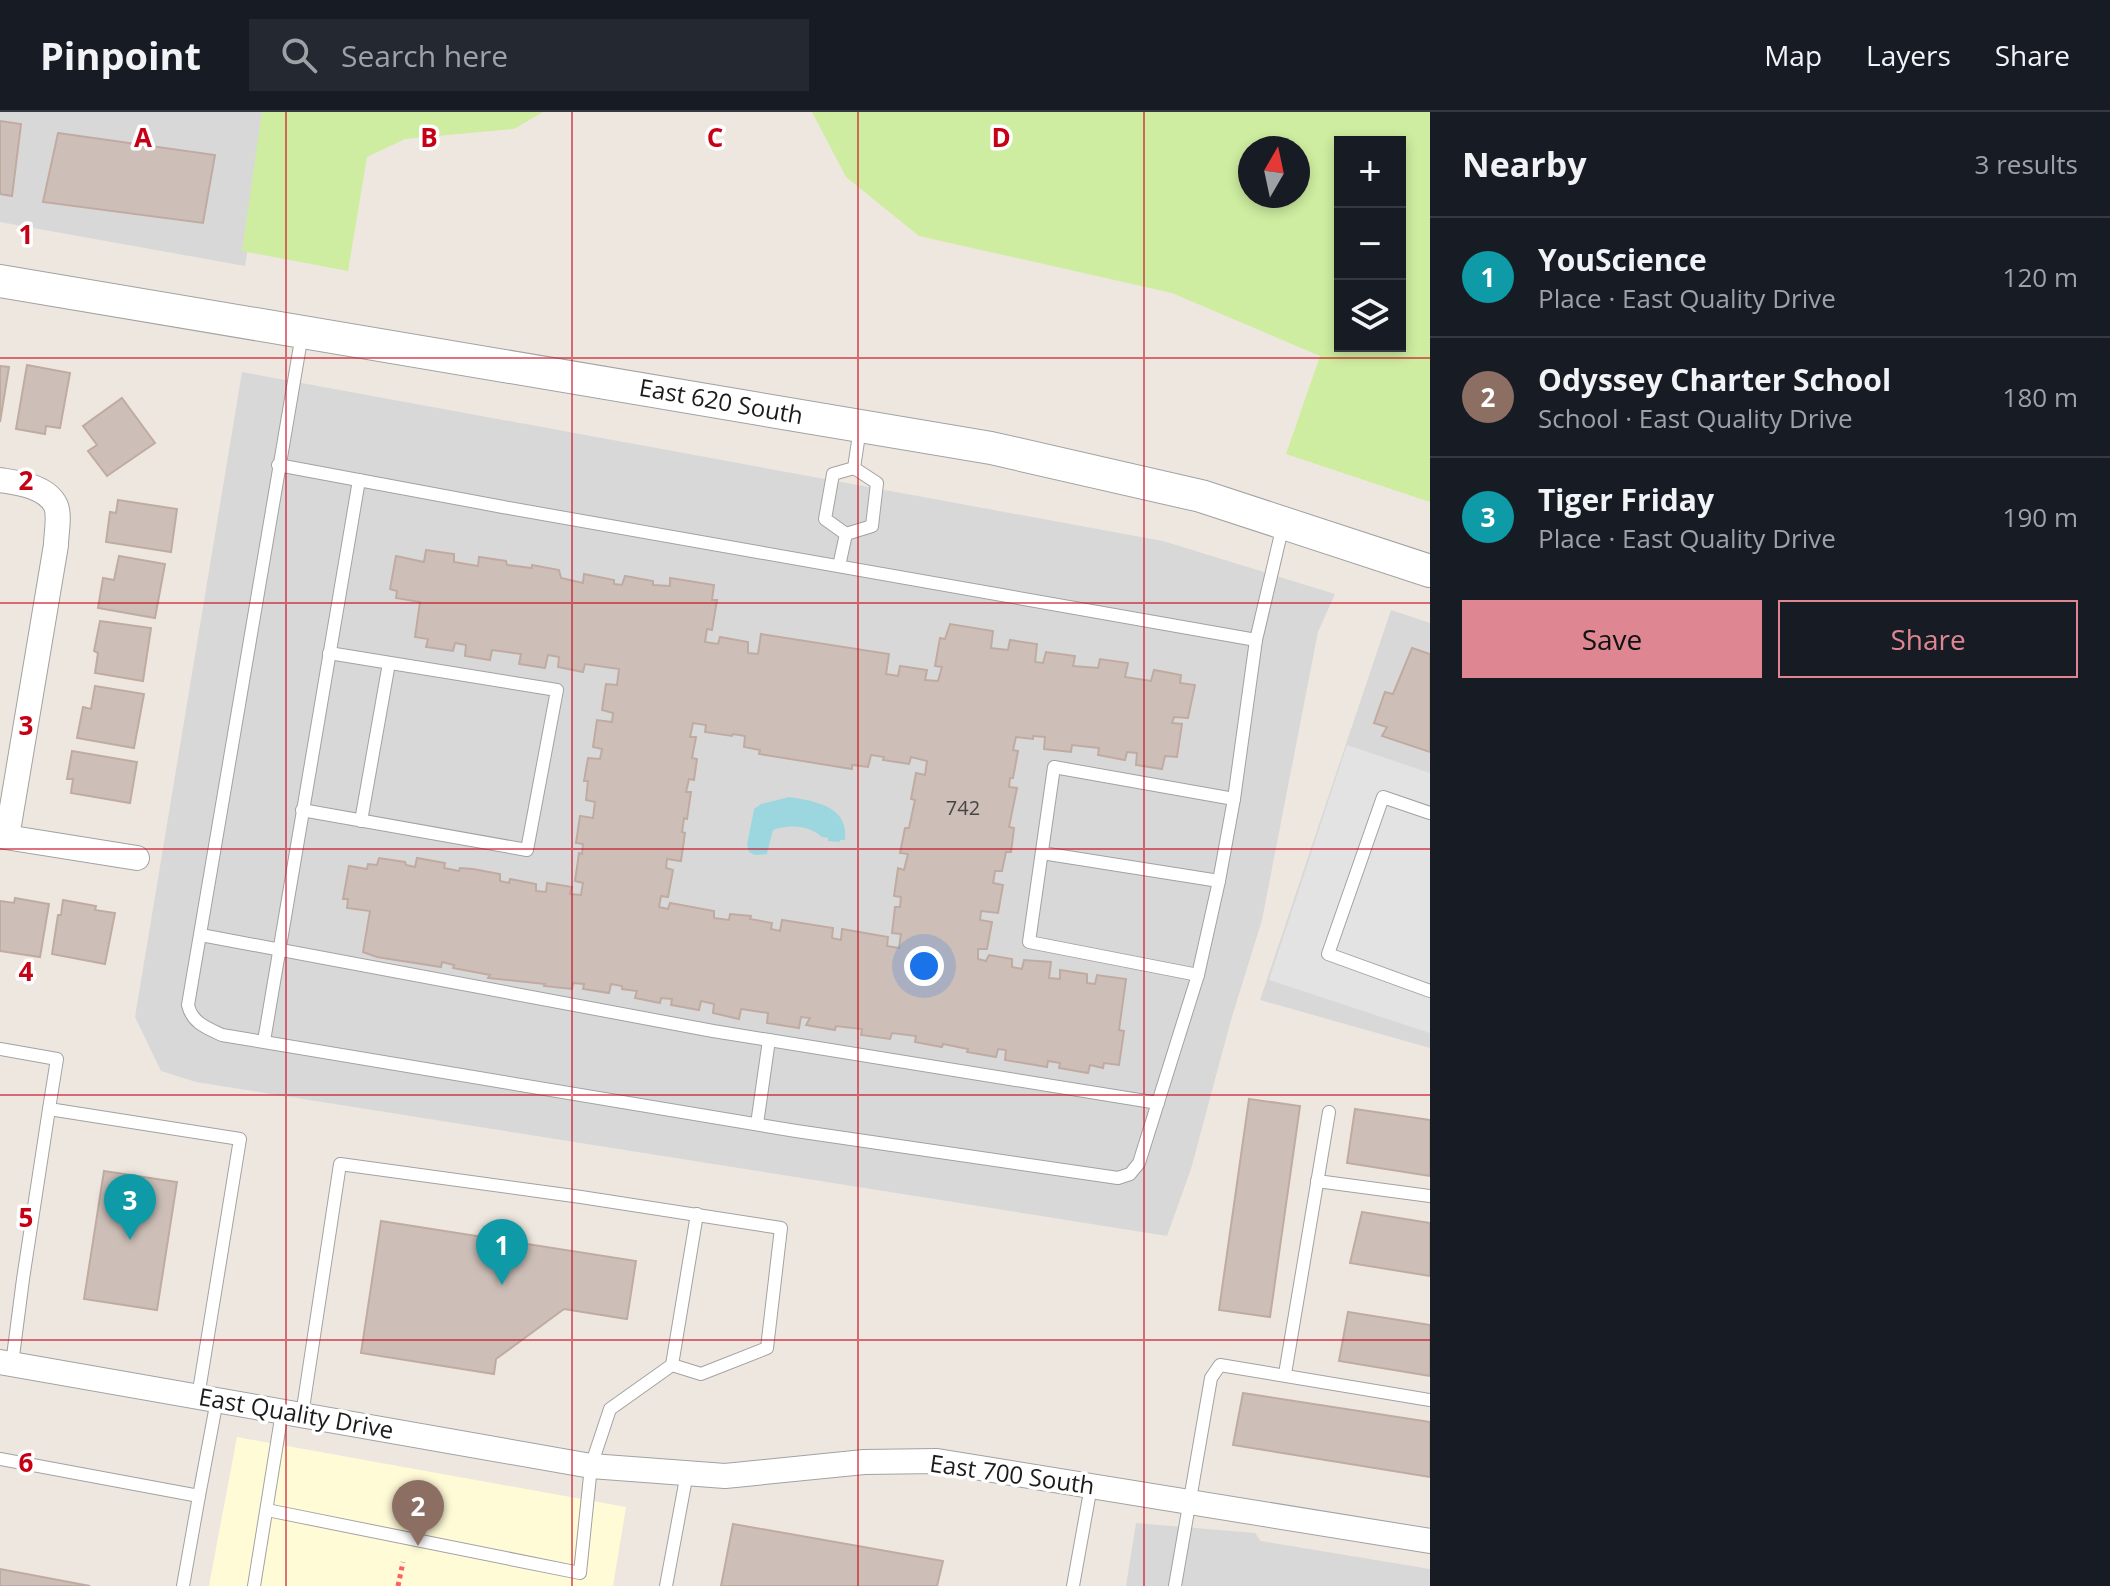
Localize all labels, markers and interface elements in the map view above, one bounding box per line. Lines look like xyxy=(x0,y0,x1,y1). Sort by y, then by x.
search box xyxy=(249,19,809,91)
text: Pinpoint xyxy=(40,29,201,81)
icon: search xyxy=(277,33,321,77)
text: Search here xyxy=(341,35,508,76)
text: Map xyxy=(1764,36,1822,74)
text: Layers xyxy=(1866,36,1951,74)
text: Share xyxy=(1995,36,2070,74)
text: A xyxy=(134,119,152,155)
text: B xyxy=(420,119,438,155)
text: C xyxy=(707,119,723,155)
text: D xyxy=(991,119,1011,155)
north arrow xyxy=(1238,136,1310,208)
map controls xyxy=(1334,136,1406,352)
button: + xyxy=(1334,136,1406,208)
text: Nearby xyxy=(1462,141,1587,187)
text: 3 results xyxy=(1975,146,2078,182)
button: − xyxy=(1334,208,1406,280)
text: 1 xyxy=(19,216,33,252)
text: YouScience xyxy=(1538,239,1707,280)
text: 1 xyxy=(1481,259,1495,295)
text: 120 m xyxy=(2003,259,2078,295)
button: layers xyxy=(1334,280,1406,352)
text: Place · East Quality Drive xyxy=(1538,280,1836,316)
text: Odyssey Charter School xyxy=(1538,359,1891,400)
street label: East 620 South xyxy=(637,370,806,431)
text: 2 xyxy=(1481,379,1495,415)
text: 180 m xyxy=(2003,379,2078,415)
text: School · East Quality Drive xyxy=(1538,400,1853,436)
text: 2 xyxy=(19,462,34,498)
text: Tiger Friday xyxy=(1538,479,1714,520)
text: 3 xyxy=(1481,499,1495,535)
text: 190 m xyxy=(2003,499,2078,535)
text: Place · East Quality Drive xyxy=(1538,520,1836,556)
button: Save xyxy=(1462,600,1762,678)
button: Share xyxy=(1778,600,2078,678)
text: 3 xyxy=(19,707,33,743)
house number: 742 xyxy=(946,794,980,821)
your location xyxy=(904,946,944,986)
text: 4 xyxy=(19,953,34,989)
pin: 3 xyxy=(104,1174,156,1240)
text: 5 xyxy=(19,1199,33,1235)
pin: 1 xyxy=(476,1219,528,1285)
street label: East Quality Drive xyxy=(196,1379,396,1446)
text: 6 xyxy=(19,1444,34,1480)
street label: East 700 South xyxy=(928,1446,1097,1501)
pin: 2 xyxy=(392,1480,444,1546)

